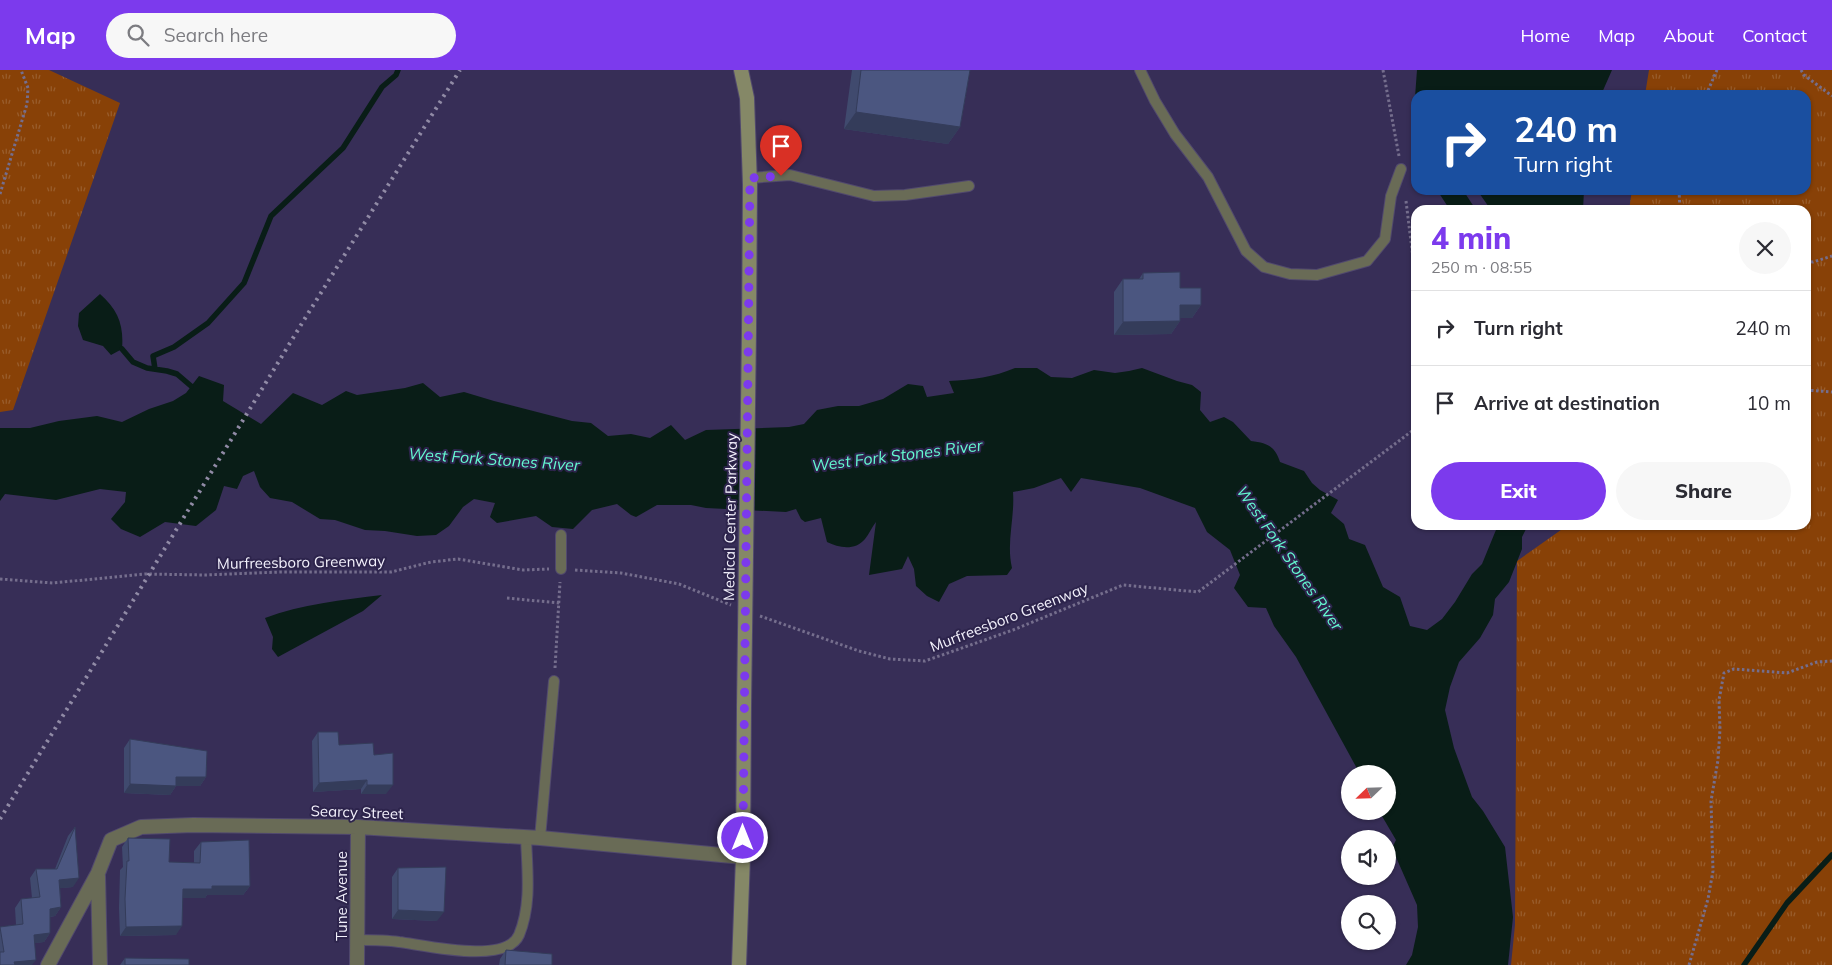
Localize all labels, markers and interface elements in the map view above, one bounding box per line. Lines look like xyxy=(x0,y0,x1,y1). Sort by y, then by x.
search box xyxy=(106,13,456,58)
text: Map xyxy=(25,20,76,50)
icon: search xyxy=(124,21,152,49)
text: Search here xyxy=(164,23,268,47)
text: Home xyxy=(1520,24,1570,47)
text: Map xyxy=(1598,24,1635,47)
text: About xyxy=(1663,24,1714,47)
text: Contact xyxy=(1742,24,1807,47)
text: 240 m xyxy=(1514,107,1618,151)
icon: right xyxy=(1431,110,1496,175)
pin xyxy=(760,125,802,176)
icon: arrive xyxy=(767,132,795,160)
text: Turn right xyxy=(1514,150,1612,178)
text: 4 min xyxy=(1431,219,1511,257)
button: close xyxy=(1739,222,1791,274)
text: 250 m · 08:55 xyxy=(1431,257,1532,277)
icon: right xyxy=(1431,314,1459,342)
text: Turn right xyxy=(1474,316,1563,340)
text: 240 m xyxy=(1735,316,1791,340)
icon: arrive xyxy=(1431,389,1459,417)
text: Arrive at destination xyxy=(1474,391,1660,415)
text: 10 m xyxy=(1747,391,1791,415)
street label: Medical Center Parkway xyxy=(719,433,741,601)
water label: West Fork Stones River xyxy=(811,434,985,475)
water label: West Fork Stones River xyxy=(408,443,582,475)
button: Exit xyxy=(1431,462,1606,520)
button: Share xyxy=(1616,462,1791,520)
water label: West Fork Stones River xyxy=(1233,482,1348,635)
street label: Murfreesboro Greenway xyxy=(217,551,385,573)
street label: Murfreesboro Greenway xyxy=(927,578,1091,656)
north arrow xyxy=(1341,765,1396,820)
map controls xyxy=(1341,765,1396,950)
street label: Searcy Street xyxy=(310,801,404,823)
position arrow xyxy=(716,811,768,863)
button: sound xyxy=(1341,830,1396,885)
street label: Tune Avenue xyxy=(332,851,351,941)
button: search xyxy=(1341,895,1396,950)

